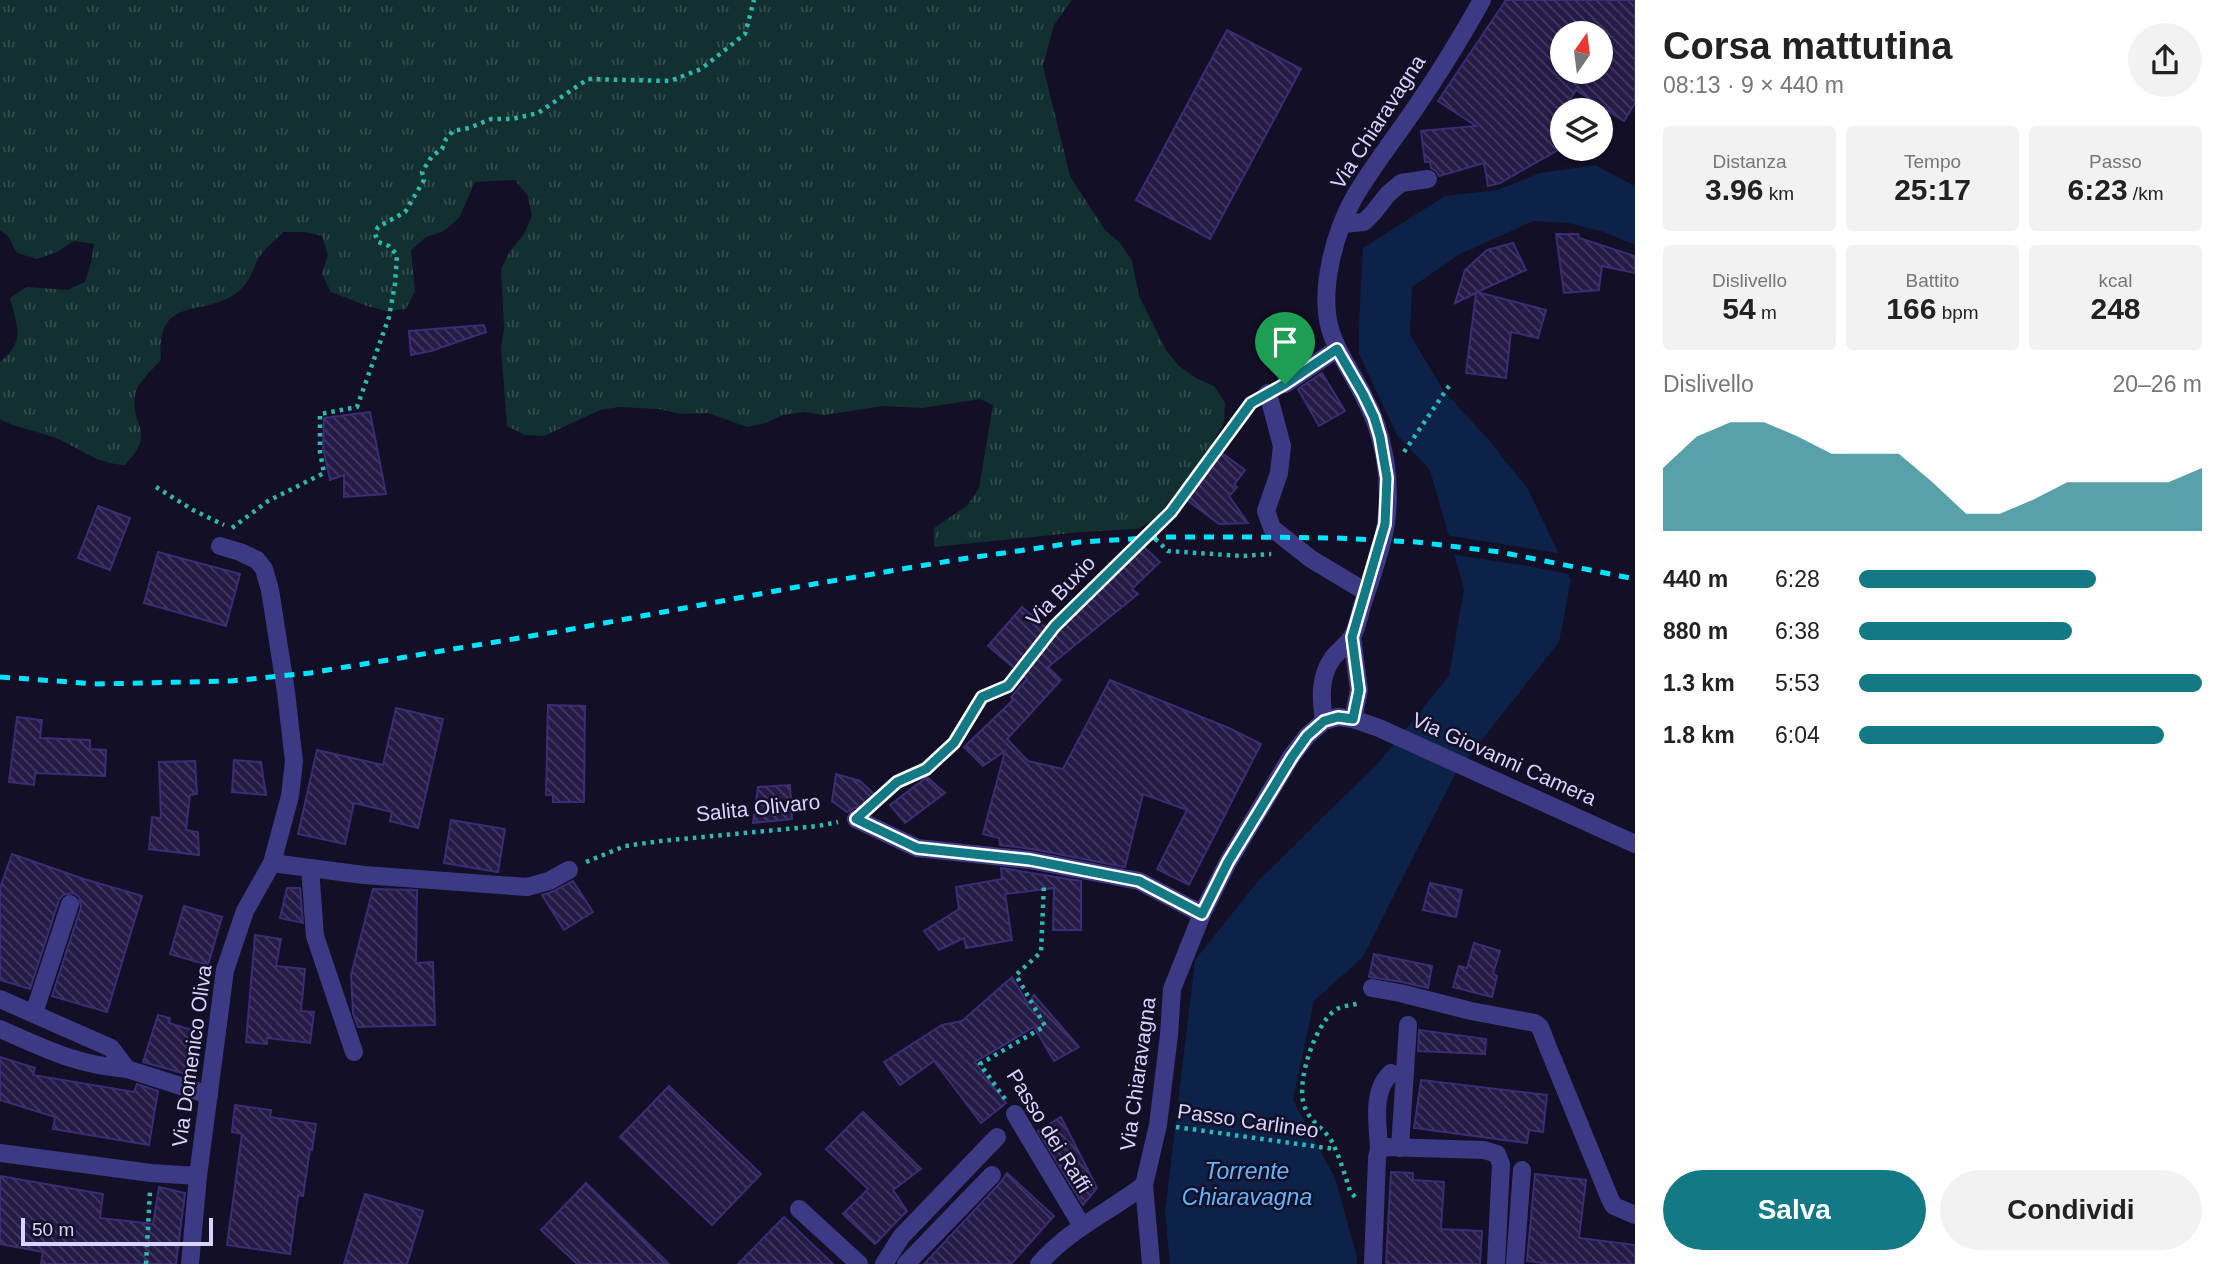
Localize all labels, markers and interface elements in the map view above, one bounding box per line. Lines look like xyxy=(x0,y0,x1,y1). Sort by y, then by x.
north arrow xyxy=(1550,21,1614,84)
map controls xyxy=(1550,21,1613,161)
button: share xyxy=(2128,23,2202,97)
text: Corsa mattutina xyxy=(1663,25,1952,67)
street label: Via Chiaravagna xyxy=(1326,50,1430,193)
text: 08:13 · 9 × 440 m xyxy=(1663,72,1844,98)
button: layers xyxy=(1550,98,1613,161)
text: Distanza xyxy=(1713,151,1786,172)
text: Tempo xyxy=(1904,151,1961,172)
text: Passo xyxy=(2089,151,2142,172)
text: 3.96 xyxy=(1705,173,1763,206)
text: 25:17 xyxy=(1894,173,1971,206)
text: 6:23 xyxy=(2068,173,2128,206)
text: km xyxy=(1763,183,1794,204)
text: /km xyxy=(2128,183,2163,204)
text: Dislivello xyxy=(1712,270,1787,291)
text: Battito xyxy=(1906,270,1959,291)
text: kcal xyxy=(2099,270,2132,291)
text: 54 xyxy=(1722,292,1756,325)
text: 166 xyxy=(1886,292,1936,325)
text: 248 xyxy=(2090,292,2141,325)
text: m xyxy=(1756,302,1777,323)
text: bpm xyxy=(1936,302,1979,323)
pin xyxy=(1255,312,1315,384)
icon: arrive xyxy=(1266,323,1304,361)
text: Dislivello xyxy=(1663,371,1754,397)
text: 20–26 m xyxy=(2112,371,2202,397)
street label: Via Buxio xyxy=(1022,551,1100,630)
text: 440 m xyxy=(1663,566,1728,592)
text: 6:28 xyxy=(1775,566,1820,592)
text: 880 m xyxy=(1663,618,1728,644)
text: 6:38 xyxy=(1775,618,1820,644)
text: 1.3 km xyxy=(1663,670,1735,696)
text: 5:53 xyxy=(1775,670,1820,696)
street label: Via Giovanni Camera xyxy=(1409,708,1600,810)
text: 1.8 km xyxy=(1663,722,1735,748)
text: 6:04 xyxy=(1775,722,1820,748)
street label: Salita Olivaro xyxy=(695,790,821,825)
street label: Via Domenico Oliva xyxy=(167,963,216,1149)
street label: Via Chiaravagna xyxy=(1115,995,1160,1152)
street label: Passo dei Raffi xyxy=(1002,1065,1096,1197)
street label: Passo Carlineo xyxy=(1176,1099,1320,1142)
water label: Torrente Chiaravagna xyxy=(1182,1158,1312,1210)
button: Salva xyxy=(1663,1170,1926,1250)
button: Condividi xyxy=(1940,1170,2202,1250)
scale bar xyxy=(21,1215,214,1247)
text: 50 m xyxy=(32,1219,74,1240)

